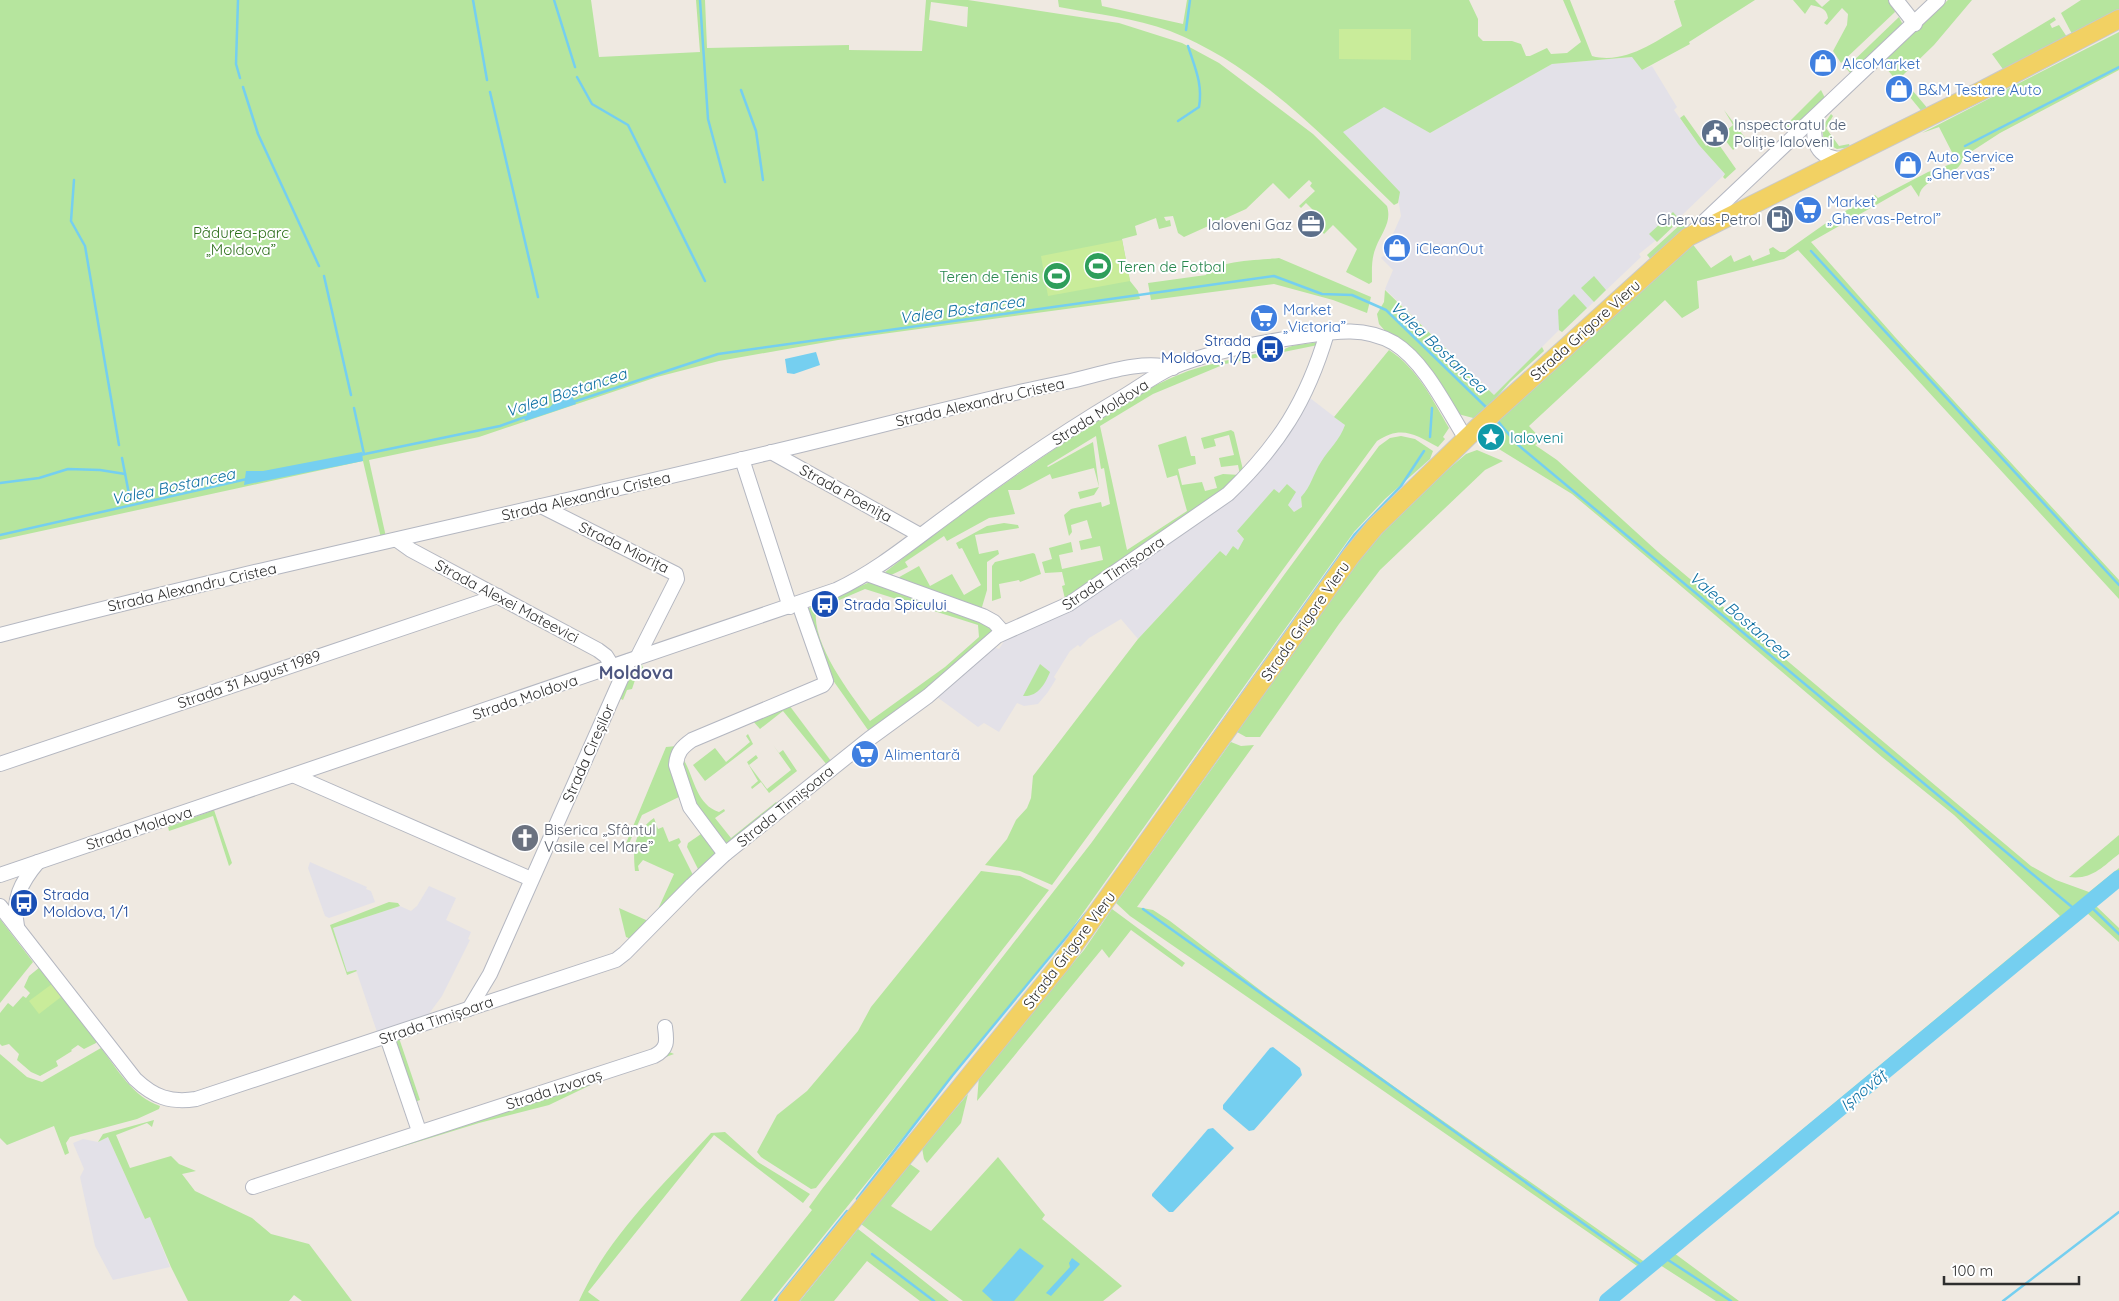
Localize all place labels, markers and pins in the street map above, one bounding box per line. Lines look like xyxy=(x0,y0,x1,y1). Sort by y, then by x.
shop icon: AlcoMarket xyxy=(1808,48,1838,78)
place label: AlcoMarket xyxy=(1842,54,1920,73)
shop icon: B&M Testare Auto xyxy=(1884,74,1914,104)
place label: B&M Testare Auto xyxy=(1918,80,2042,99)
place label: Inspectoratul de Poliție Ialoveni xyxy=(1734,115,1846,151)
public building icon: Inspectoratul de Poliție Ialoveni xyxy=(1700,118,1730,148)
place label: Auto Service „Ghervas” xyxy=(1927,147,2014,183)
shop icon: Auto Service „Ghervas” xyxy=(1893,150,1923,180)
place label: Market „Ghervas-Petrol” xyxy=(1827,192,1941,228)
supermarket icon: Market „Ghervas-Petrol” xyxy=(1793,195,1823,225)
fuel station icon: Ghervas-Petrol xyxy=(1765,204,1795,234)
office icon: Ialoveni Gaz xyxy=(1296,209,1326,239)
place label: Ghervas-Petrol xyxy=(1657,210,1761,229)
place label: Ialoveni Gaz xyxy=(1208,215,1292,234)
shop icon: iCleanOut xyxy=(1382,233,1412,263)
place label: iCleanOut xyxy=(1416,239,1484,258)
sports icon: Teren de Fotbal xyxy=(1083,251,1113,281)
place label: Teren de Fotbal xyxy=(1117,257,1225,276)
sports icon: Teren de Tenis xyxy=(1042,261,1072,291)
place label: Teren de Tenis xyxy=(939,267,1038,286)
place label: Market „Victoria” xyxy=(1283,300,1346,336)
supermarket icon: Market „Victoria” xyxy=(1249,303,1279,333)
place label: Strada Moldova, 1/B xyxy=(1161,331,1251,367)
bus stop icon: Strada Moldova, 1/B xyxy=(1255,334,1285,364)
place icon: Ialoveni xyxy=(1476,422,1506,452)
place label: Ialoveni xyxy=(1510,428,1563,447)
bus stop icon: Strada Spicului xyxy=(810,589,840,619)
place label: Strada Spicului xyxy=(844,595,947,614)
supermarket icon: Alimentară xyxy=(850,739,880,769)
place label: Alimentară xyxy=(884,745,960,764)
place label: Biserica „Sfântul Vasile cel Mare” xyxy=(544,820,656,856)
church icon: Biserica „Sfântul Vasile cel Mare” xyxy=(510,823,540,853)
place label: Strada Moldova, 1/1 xyxy=(43,885,129,921)
bus stop icon: Strada Moldova, 1/1 xyxy=(9,888,39,918)

